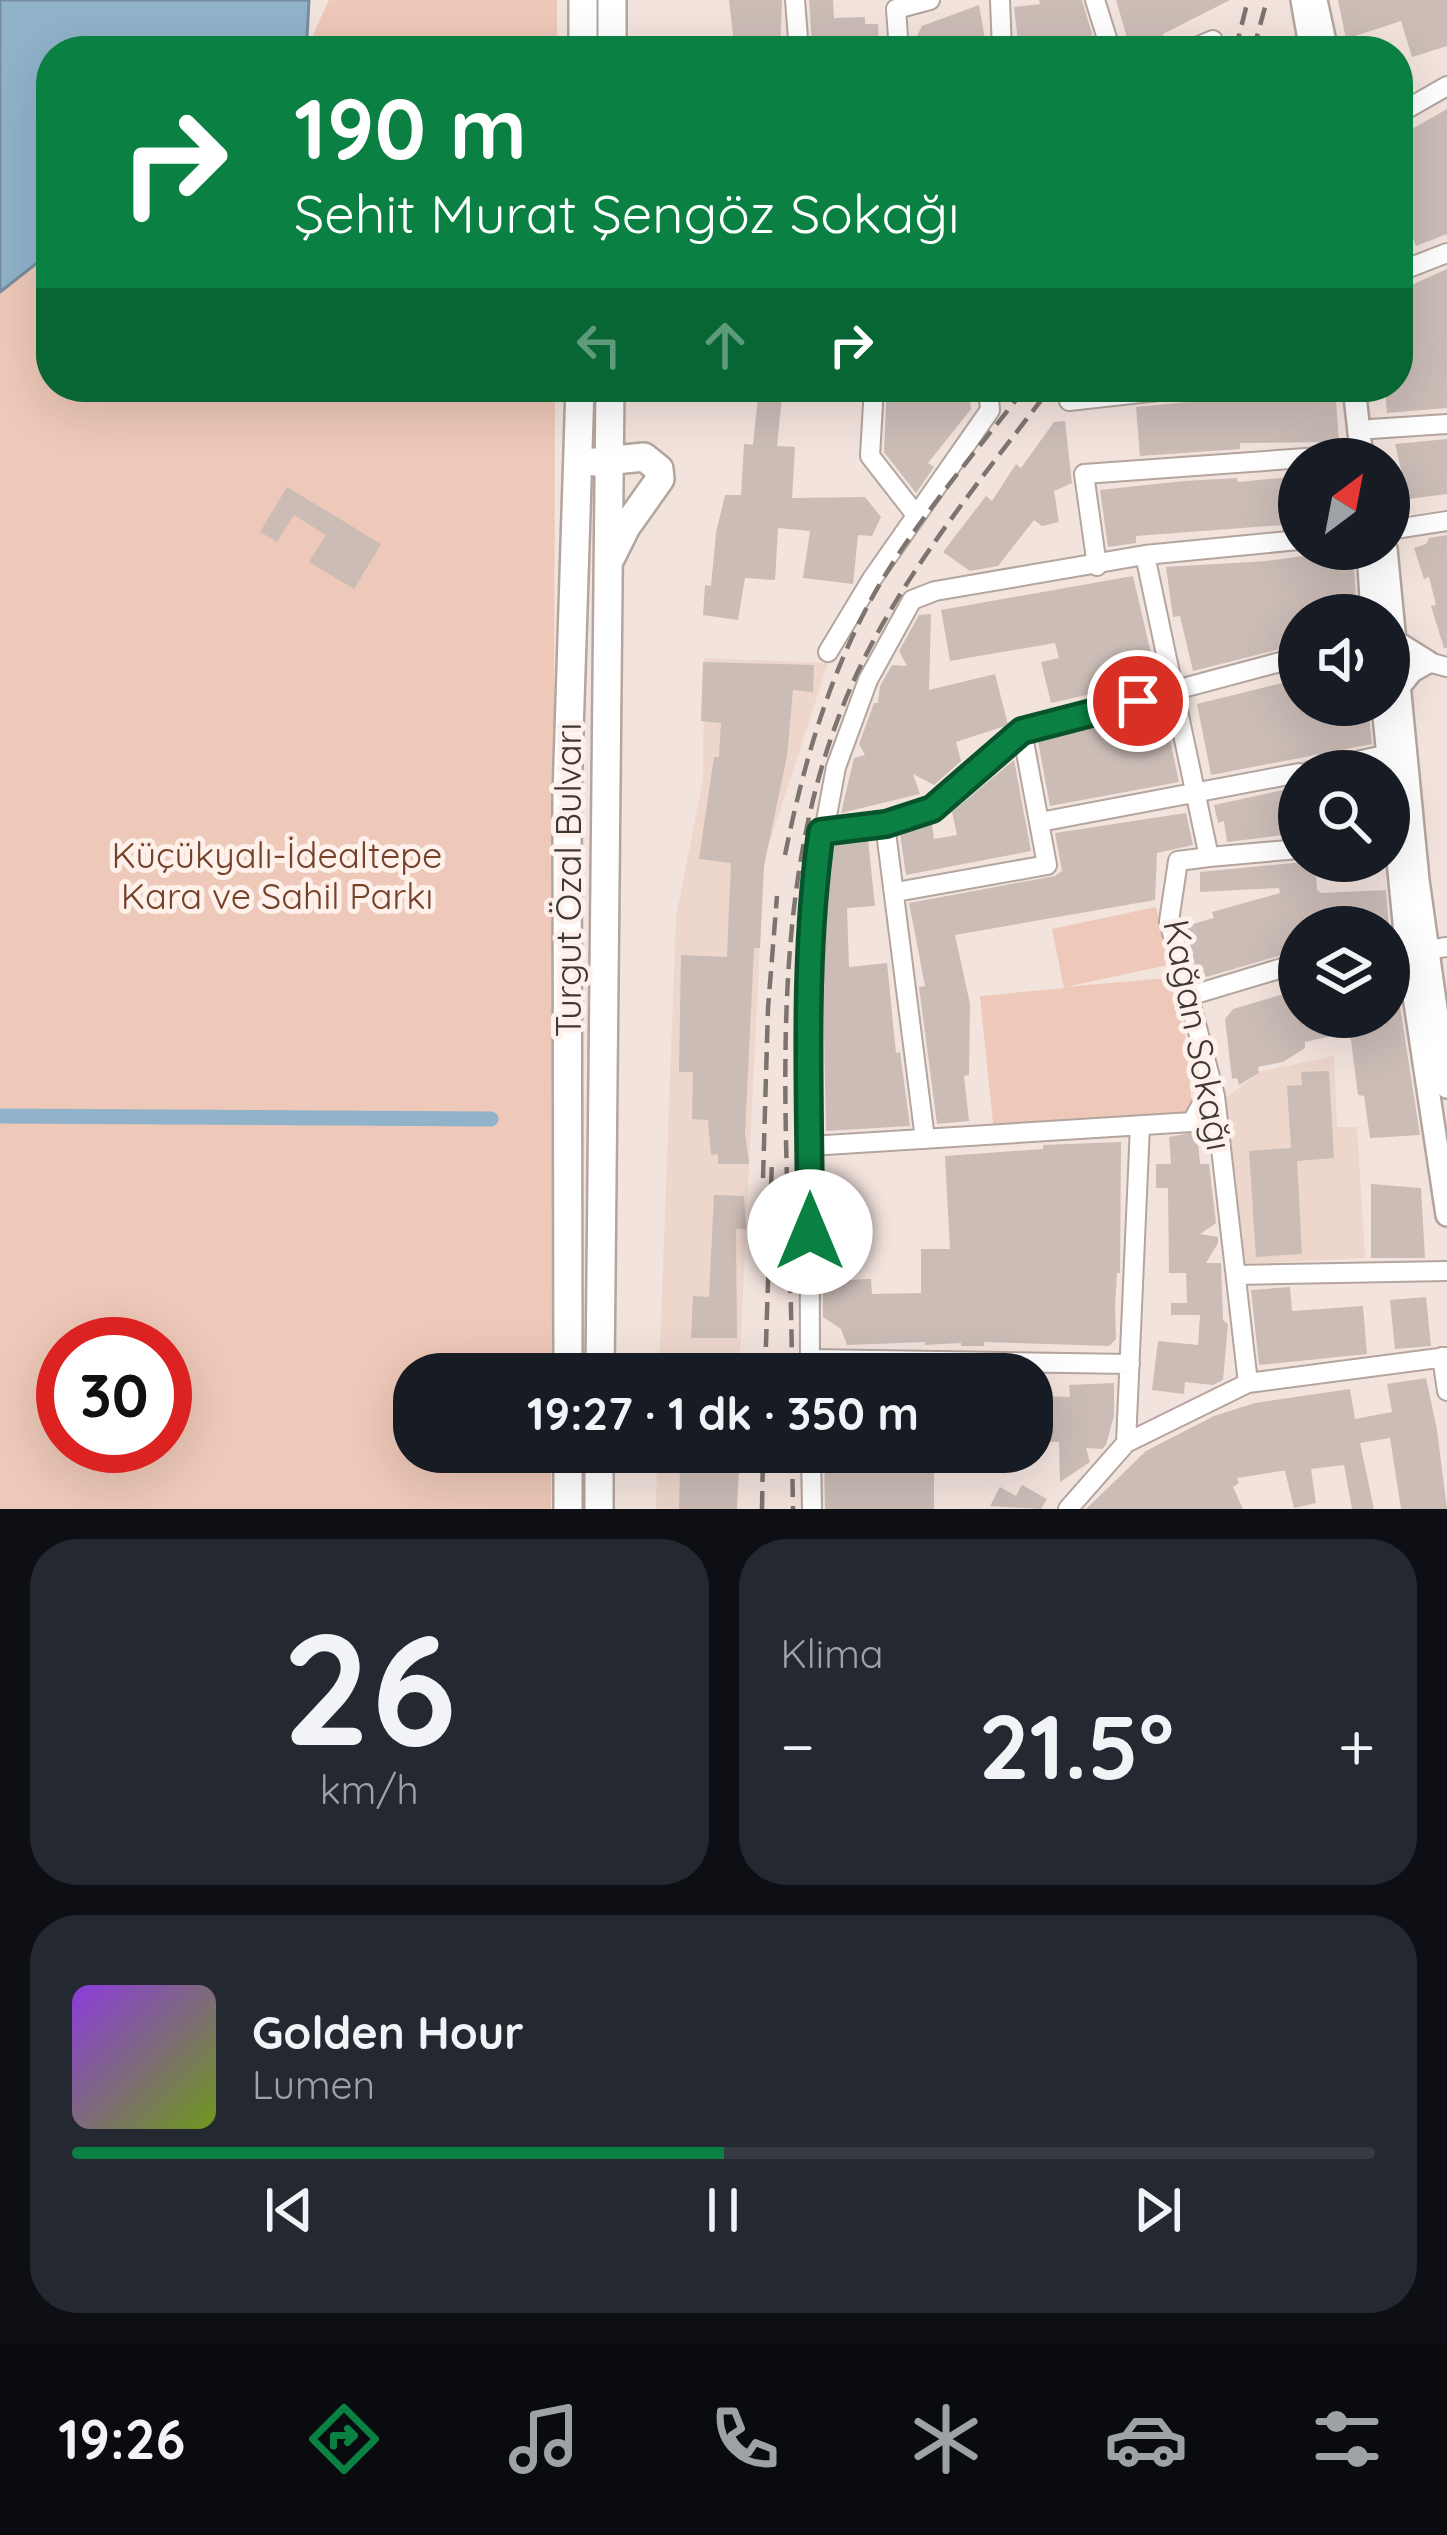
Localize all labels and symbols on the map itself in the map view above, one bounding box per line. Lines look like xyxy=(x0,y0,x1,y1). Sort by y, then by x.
north arrow xyxy=(1278,438,1410,570)
pin xyxy=(1087,650,1189,752)
street label: Turgut Özal Bulvarı xyxy=(545,723,590,1037)
park label: Küçükyalı-İdealtepe Kara ve Sahil Parkı xyxy=(112,832,442,918)
street label: Kağan Sokağı xyxy=(1154,916,1243,1154)
position arrow xyxy=(747,1169,873,1295)
speed limit sign: 30 xyxy=(36,1317,192,1473)

